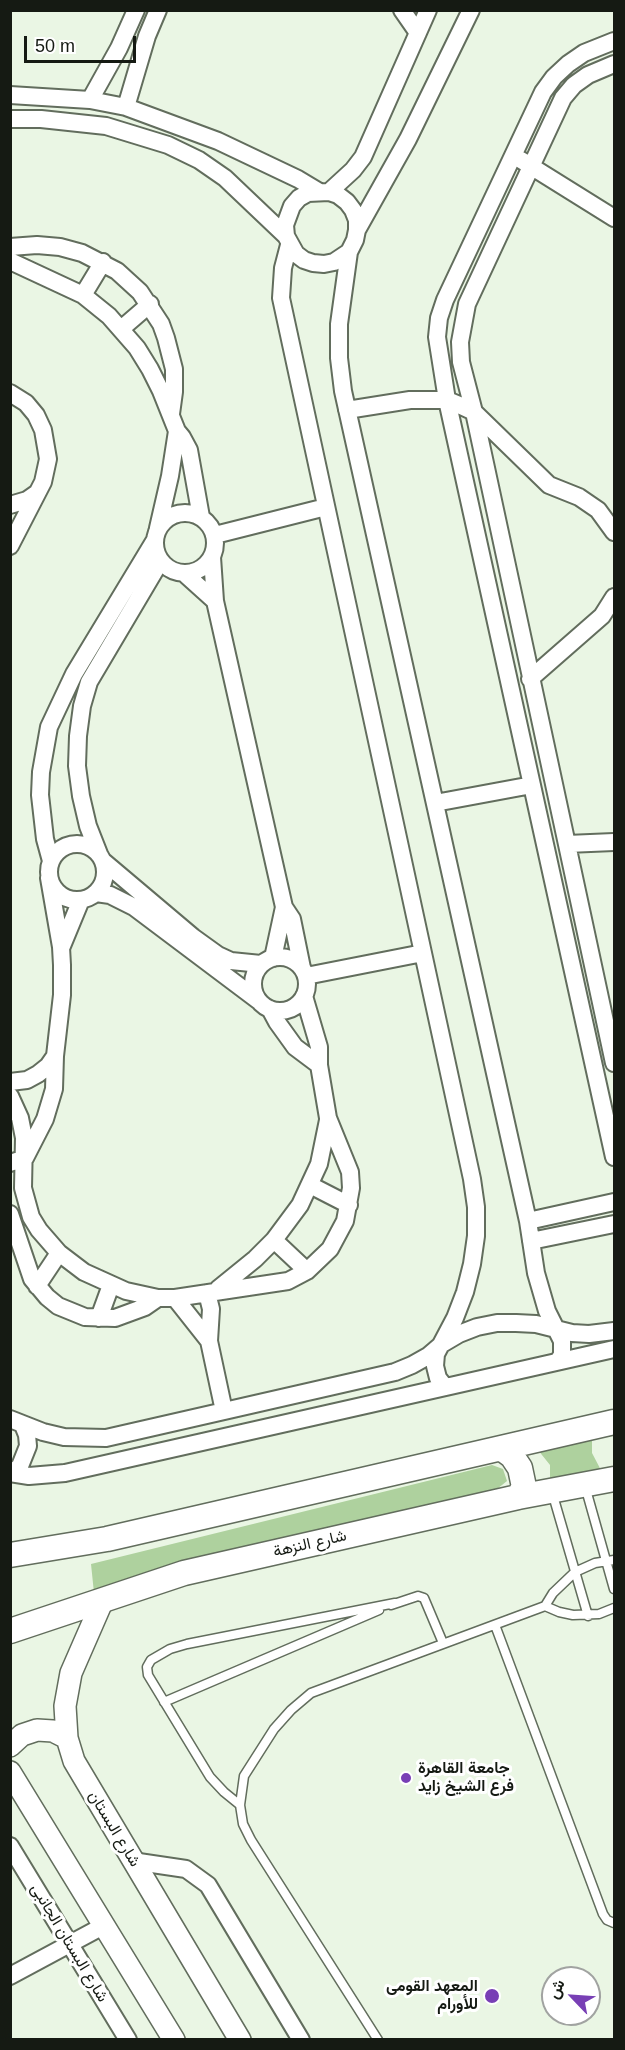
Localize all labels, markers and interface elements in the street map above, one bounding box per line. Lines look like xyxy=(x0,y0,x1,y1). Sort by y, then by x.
scale bar xyxy=(27,24,140,62)
text: 50 m xyxy=(35,36,75,56)
street label: شارع النزهة xyxy=(271,1526,349,1562)
place label: جامعة القاهرة فرع الشيخ زايد xyxy=(418,1759,514,1797)
marker: جامعة القاهرة فرع الشيخ زايد xyxy=(399,1771,413,1785)
street label: شارع البستان xyxy=(84,1788,144,1870)
street label: شارع البستان الجانبى xyxy=(26,1880,112,2006)
north arrow xyxy=(541,1966,601,2026)
place label: المعهد القومى للأورام xyxy=(386,1977,478,2015)
text: ش xyxy=(544,1977,568,2001)
marker: المعهد القومى للأورام xyxy=(483,1987,501,2005)

